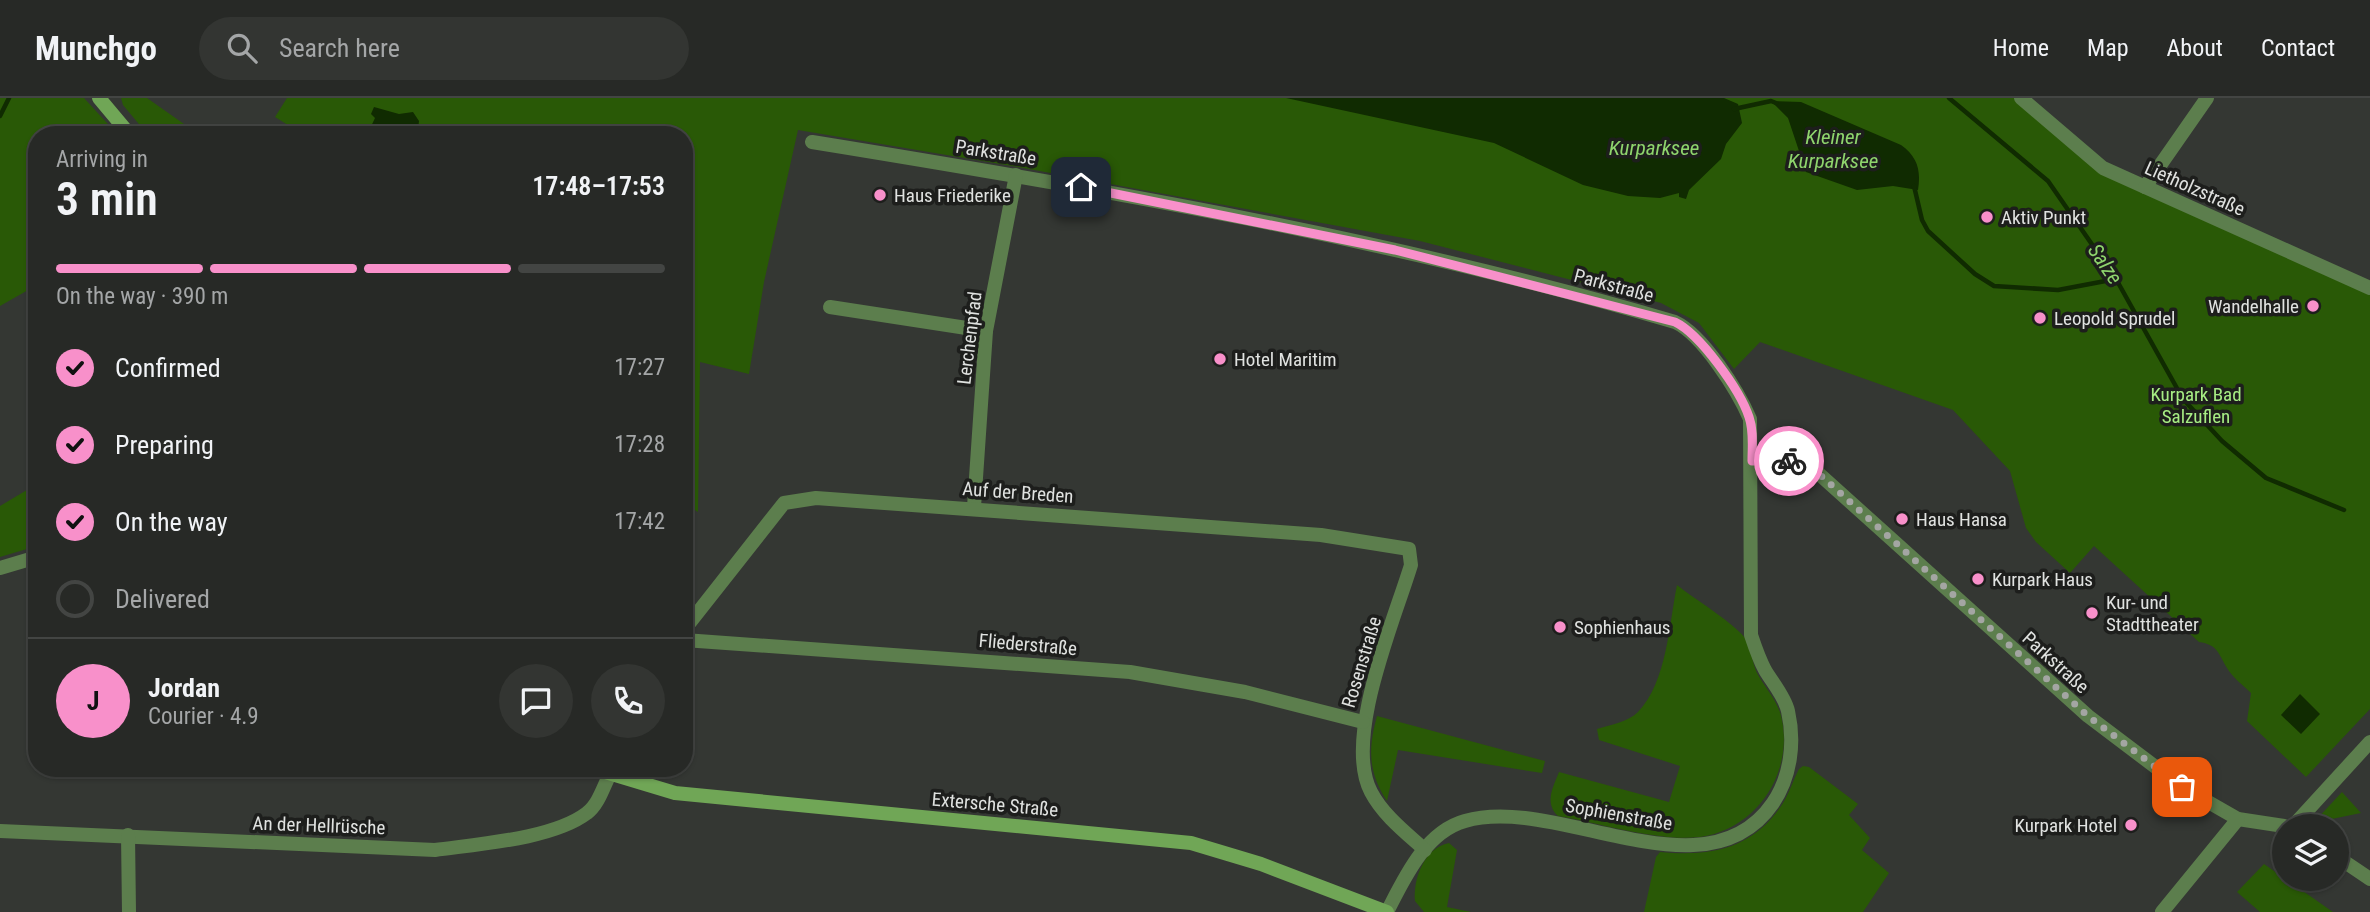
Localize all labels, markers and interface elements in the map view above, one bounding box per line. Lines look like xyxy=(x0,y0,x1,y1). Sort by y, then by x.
search box xyxy=(199,17,689,80)
text: Munchgo xyxy=(35,29,157,68)
icon: search xyxy=(223,29,261,67)
text: Search here xyxy=(279,33,400,63)
text: Home xyxy=(1993,34,2049,62)
text: Map xyxy=(2087,34,2129,62)
text: About xyxy=(2167,34,2223,62)
text: Contact xyxy=(2261,34,2335,62)
water label: Kleiner Kurparksee xyxy=(1788,125,1878,173)
street label: Parkstraße xyxy=(954,135,1038,170)
water label: Kurparksee xyxy=(1609,136,1699,160)
text: Arriving in xyxy=(56,146,148,173)
street label: Lietholzstraße xyxy=(2141,156,2248,221)
pin xyxy=(1051,157,1111,217)
icon: home xyxy=(1062,168,1100,206)
text: 17:48–17:53 xyxy=(532,171,665,201)
text: 3 min xyxy=(56,172,158,226)
place label: Haus Friederike xyxy=(894,184,1011,207)
marker: Haus Friederike xyxy=(872,187,888,203)
place label: Aktiv Punkt xyxy=(2001,206,2086,229)
marker: Aktiv Punkt xyxy=(1979,209,1995,225)
water label: Salze xyxy=(2083,239,2127,289)
street label: Parkstraße xyxy=(1572,264,1656,307)
text: On the way · 390 m xyxy=(56,283,228,310)
street label: Lerchenpfad xyxy=(952,290,987,386)
place label: Wandelhalle xyxy=(2208,295,2299,318)
marker: Wandelhalle xyxy=(2305,298,2321,314)
place label: Leopold Sprudel xyxy=(2054,307,2175,330)
marker: Leopold Sprudel xyxy=(2032,310,2048,326)
place label: Hotel Maritim xyxy=(1234,348,1336,371)
icon: check xyxy=(56,349,94,387)
marker: Hotel Maritim xyxy=(1212,351,1228,367)
text: Confirmed xyxy=(115,353,221,383)
text: 17:27 xyxy=(614,354,665,381)
park label: Kurpark Bad Salzuflen xyxy=(2150,383,2242,428)
icon: check xyxy=(56,426,94,464)
courier xyxy=(1754,426,1824,496)
text: Preparing xyxy=(115,430,214,460)
text: 17:28 xyxy=(614,431,665,458)
icon: bike xyxy=(1770,442,1808,480)
street label: Auf der Breden xyxy=(962,477,1074,508)
icon: check xyxy=(56,503,94,541)
text: On the way xyxy=(115,507,228,537)
text: 17:42 xyxy=(614,508,665,535)
place label: Haus Hansa xyxy=(1916,508,2007,531)
marker: Haus Hansa xyxy=(1894,511,1910,527)
place label: Kurpark Haus xyxy=(1992,568,2093,591)
marker: Kurpark Haus xyxy=(1970,571,1986,587)
text: Delivered xyxy=(115,584,210,614)
place label: Kur- und Stadttheater xyxy=(2106,591,2199,636)
marker: Kur- und Stadttheater xyxy=(2084,605,2100,621)
street label: Rosenstraße xyxy=(1337,614,1386,710)
place label: Sophienhaus xyxy=(1574,616,1671,639)
marker: Sophienhaus xyxy=(1552,619,1568,635)
street label: Parkstraße xyxy=(2018,627,2094,698)
street label: Fliederstraße xyxy=(978,629,1078,660)
button: chat xyxy=(499,664,573,738)
button: phone xyxy=(591,664,665,738)
text: Jordan xyxy=(148,673,220,703)
text: J xyxy=(87,686,99,716)
text: Courier · 4.9 xyxy=(148,703,259,730)
pin xyxy=(2152,757,2212,817)
icon: bag xyxy=(2163,768,2201,806)
street label: Extersche Straße xyxy=(931,788,1059,821)
street label: Sophienstraße xyxy=(1564,794,1674,835)
street label: An der Hellrüsche xyxy=(252,812,386,839)
place label: Kurpark Hotel xyxy=(2014,814,2117,837)
map controls xyxy=(2272,814,2349,891)
button: layers xyxy=(2272,814,2349,891)
marker: Kurpark Hotel xyxy=(2123,817,2139,833)

